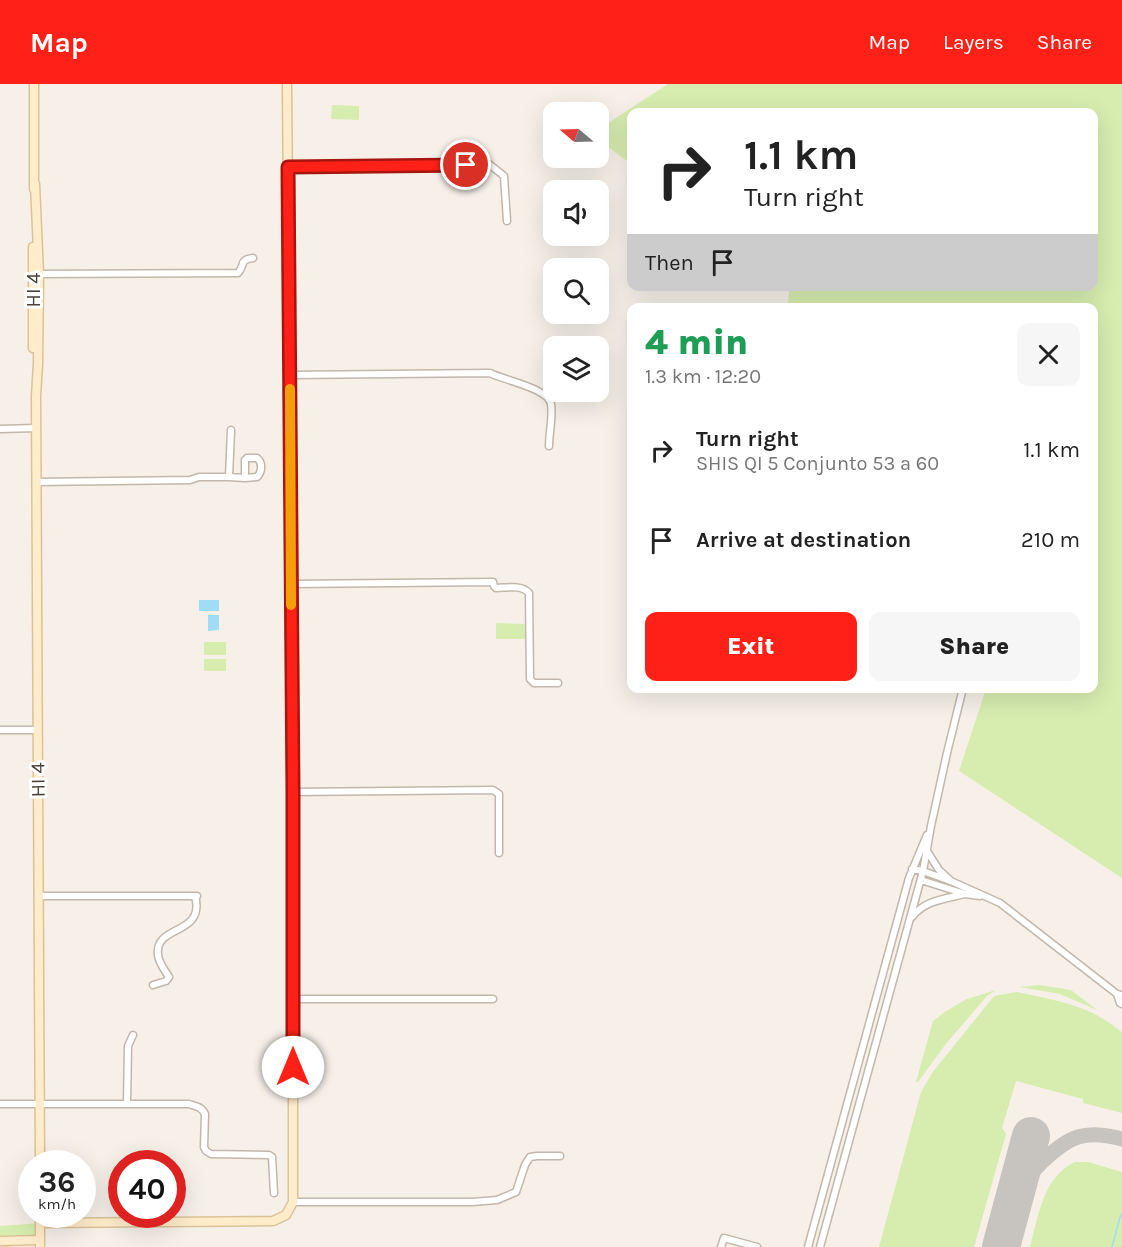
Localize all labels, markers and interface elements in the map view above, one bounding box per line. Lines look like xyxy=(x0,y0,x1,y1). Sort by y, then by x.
text: Map xyxy=(30,26,88,59)
text: Map xyxy=(868,30,910,54)
text: Layers xyxy=(943,30,1004,54)
text: Share xyxy=(1037,30,1092,54)
north arrow xyxy=(543,102,609,168)
map controls xyxy=(543,102,609,402)
text: 1.1 km xyxy=(744,130,858,180)
icon: right xyxy=(645,132,723,210)
pin xyxy=(440,139,491,190)
icon: arrive xyxy=(449,148,482,181)
button: sound xyxy=(543,180,609,246)
text: Turn right xyxy=(744,181,864,213)
icon: arrive xyxy=(706,246,739,279)
text: Then xyxy=(645,250,694,276)
button: search xyxy=(543,258,609,324)
street label: HI 4 xyxy=(22,273,45,307)
text: 4 min xyxy=(645,321,748,363)
button: close xyxy=(1017,323,1080,386)
button: layers xyxy=(543,336,609,402)
text: 1.3 km · 12:20 xyxy=(645,365,761,388)
text: Turn right xyxy=(696,426,799,452)
icon: right xyxy=(645,434,678,467)
text: 1.1 km xyxy=(1023,437,1080,463)
text: SHIS QI 5 Conjunto 53 a 60 xyxy=(696,452,939,475)
icon: arrive xyxy=(645,524,678,557)
text: Arrive at destination xyxy=(696,527,911,553)
text: 210 m xyxy=(1021,527,1080,553)
button: Exit xyxy=(645,612,857,681)
button: Share xyxy=(869,612,1080,681)
street label: HI 4 xyxy=(26,762,50,798)
position arrow xyxy=(261,1035,325,1099)
speed limit sign: 40 xyxy=(108,1150,186,1228)
text: 36 xyxy=(39,1164,75,1200)
text: km/h xyxy=(38,1195,76,1213)

